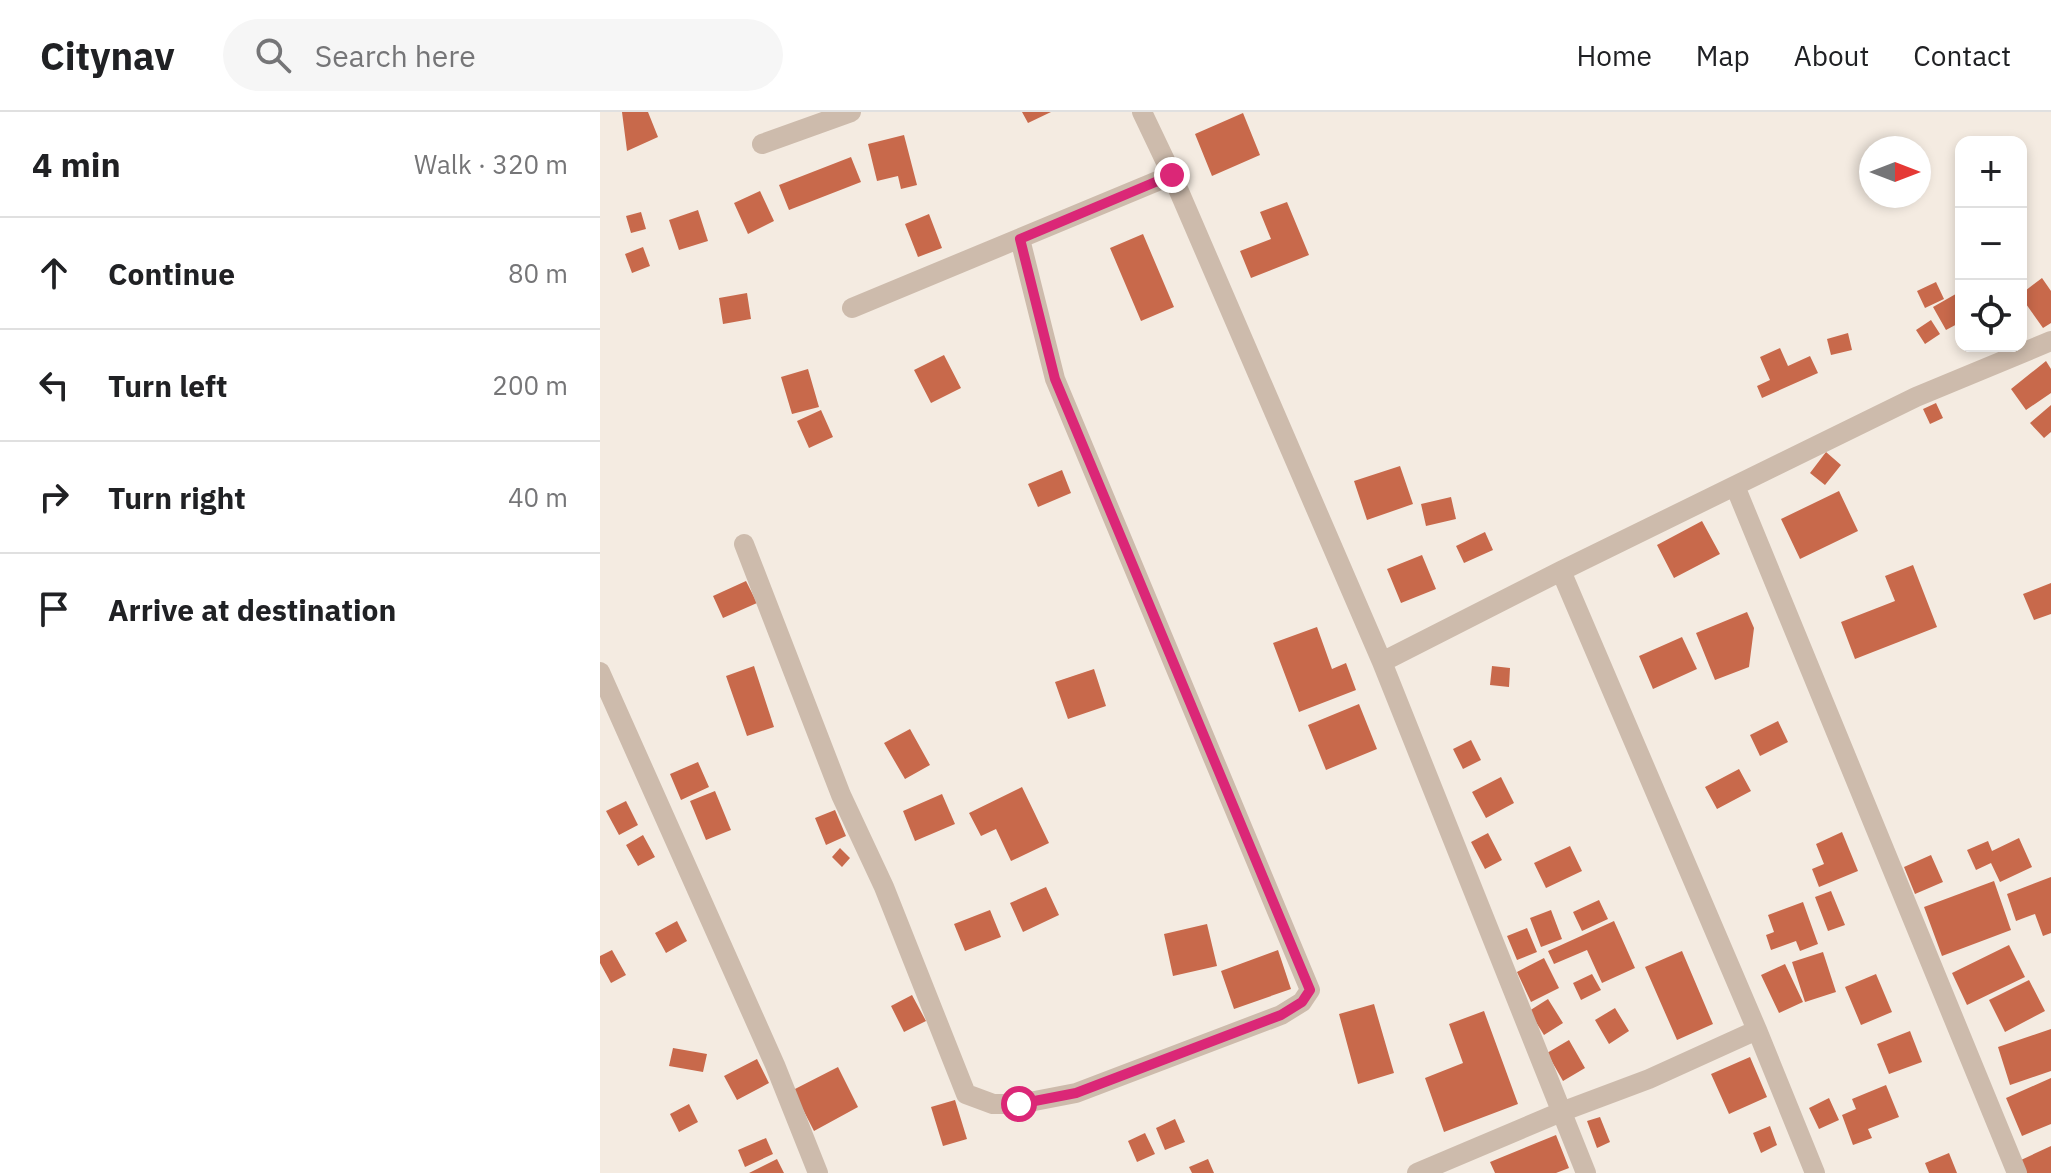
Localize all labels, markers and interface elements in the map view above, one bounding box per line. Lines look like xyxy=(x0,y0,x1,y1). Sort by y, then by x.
search box xyxy=(223,19,783,91)
text: Citynav xyxy=(40,31,175,80)
icon: search xyxy=(251,33,295,77)
text: Search here xyxy=(315,36,476,75)
text: Home xyxy=(1576,37,1652,74)
text: Map xyxy=(1696,37,1750,74)
text: About xyxy=(1794,37,1869,74)
text: Contact xyxy=(1913,37,2011,74)
north arrow xyxy=(1859,136,1931,208)
map controls xyxy=(1955,136,2027,352)
button: + xyxy=(1955,136,2027,208)
text: 4 min xyxy=(32,142,121,186)
text: Walk · 320 m xyxy=(414,147,568,181)
route end xyxy=(1154,157,1190,193)
button: − xyxy=(1955,208,2027,280)
icon: ahead xyxy=(32,251,76,295)
text: Continue xyxy=(108,254,235,293)
text: 80 m xyxy=(508,256,568,290)
button: locate xyxy=(1955,280,2027,352)
icon: left xyxy=(32,363,76,407)
text: Turn left xyxy=(108,366,227,405)
text: 200 m xyxy=(492,368,568,402)
icon: right xyxy=(32,475,76,519)
text: Turn right xyxy=(108,478,246,517)
text: 40 m xyxy=(508,480,568,514)
icon: arrive xyxy=(32,587,76,631)
text: Arrive at destination xyxy=(108,590,396,629)
route start xyxy=(1001,1086,1037,1122)

